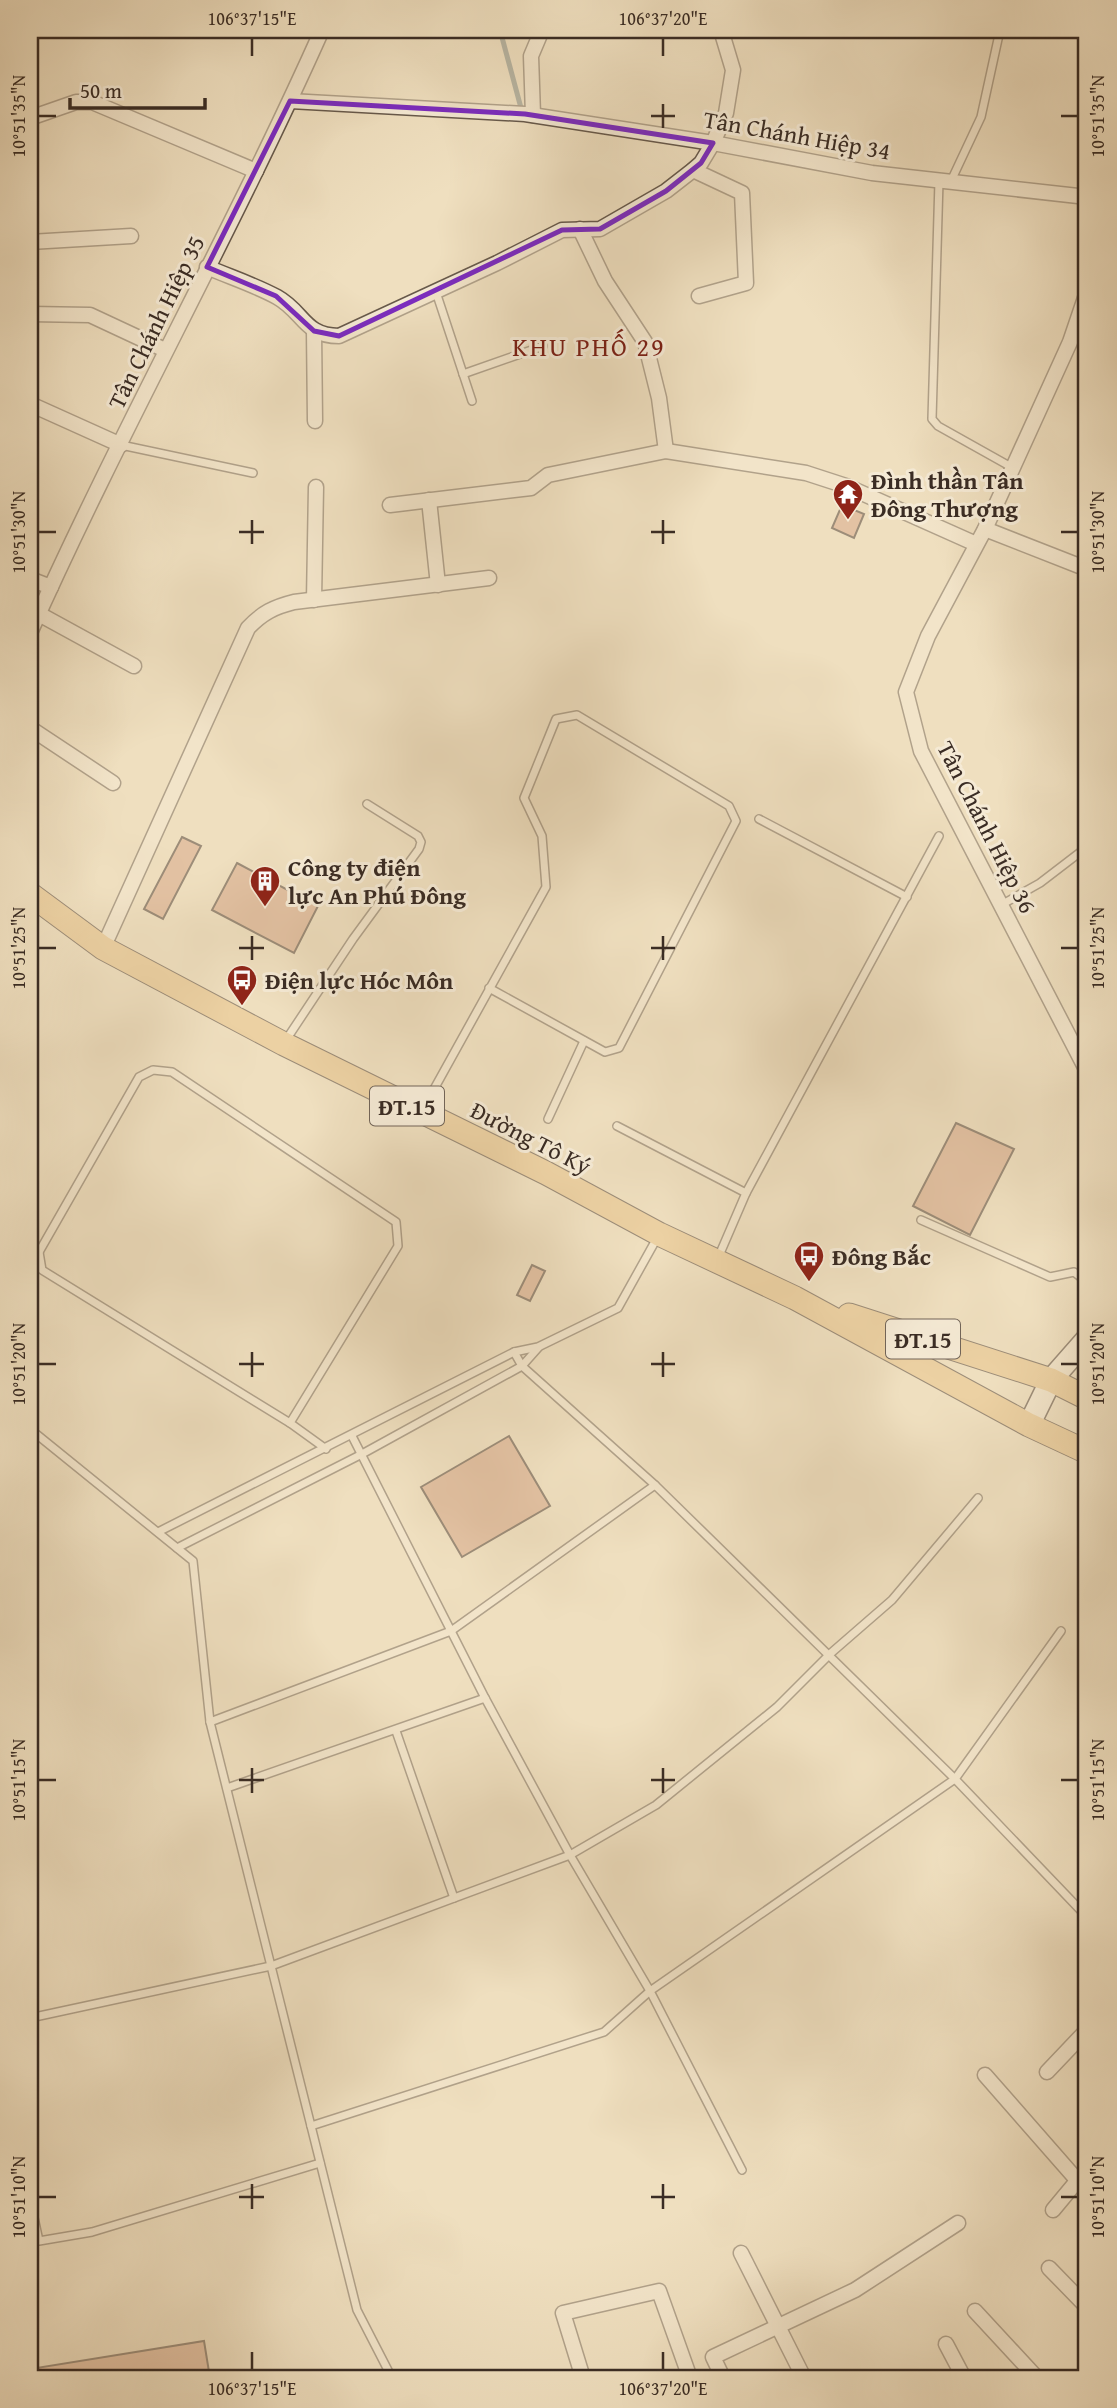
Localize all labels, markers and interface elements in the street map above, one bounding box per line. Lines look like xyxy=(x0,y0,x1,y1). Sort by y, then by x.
text: 106°37'15"E xyxy=(208,5,296,32)
text: 106°37'20"E xyxy=(619,5,707,32)
scale bar xyxy=(70,66,205,110)
text: 10°51'35"N xyxy=(5,74,32,157)
text: 10°51'35"N xyxy=(1084,74,1111,157)
text: 50 m xyxy=(80,75,122,106)
street label: Tân Chánh Hiệp 34 xyxy=(701,101,893,169)
street label: Tân Chánh Hiệp 35 xyxy=(99,229,213,415)
district label: KHU PHỐ 29 xyxy=(512,327,666,366)
place label: Đình thần Tân Đông Thượng xyxy=(871,463,1023,526)
temple icon: Đình thần Tân Đông Thượng xyxy=(831,477,865,521)
text: 10°51'30"N xyxy=(5,490,32,573)
text: 10°51'30"N xyxy=(1084,490,1111,573)
street label: Tân Chánh Hiệp 36 xyxy=(929,735,1045,919)
place label: Công ty điện lực An Phú Đông xyxy=(288,850,466,913)
building icon: Công ty điện lực An Phú Đông xyxy=(248,864,282,908)
text: 10°51'25"N xyxy=(5,906,32,989)
text: 10°51'25"N xyxy=(1084,906,1111,989)
bus stop icon: Điện lực Hóc Môn xyxy=(225,963,259,1007)
place label: Điện lực Hóc Môn xyxy=(265,963,453,998)
road number: ĐT.15 xyxy=(370,1086,444,1126)
street label: Đường Tô Ký xyxy=(465,1093,597,1183)
bus stop icon: Đông Bắc xyxy=(792,1239,826,1283)
place label: Đông Bắc xyxy=(832,1239,931,1274)
road number: ĐT.15 xyxy=(886,1320,960,1358)
text: 10°51'20"N xyxy=(5,1322,32,1405)
text: 10°51'20"N xyxy=(1084,1322,1111,1405)
text: 10°51'15"N xyxy=(5,1738,32,1821)
text: 10°51'15"N xyxy=(1084,1738,1111,1821)
text: 10°51'10"N xyxy=(5,2155,32,2238)
text: 10°51'10"N xyxy=(1084,2155,1111,2238)
text: 106°37'15"E xyxy=(208,2375,296,2402)
text: 106°37'20"E xyxy=(619,2375,707,2402)

